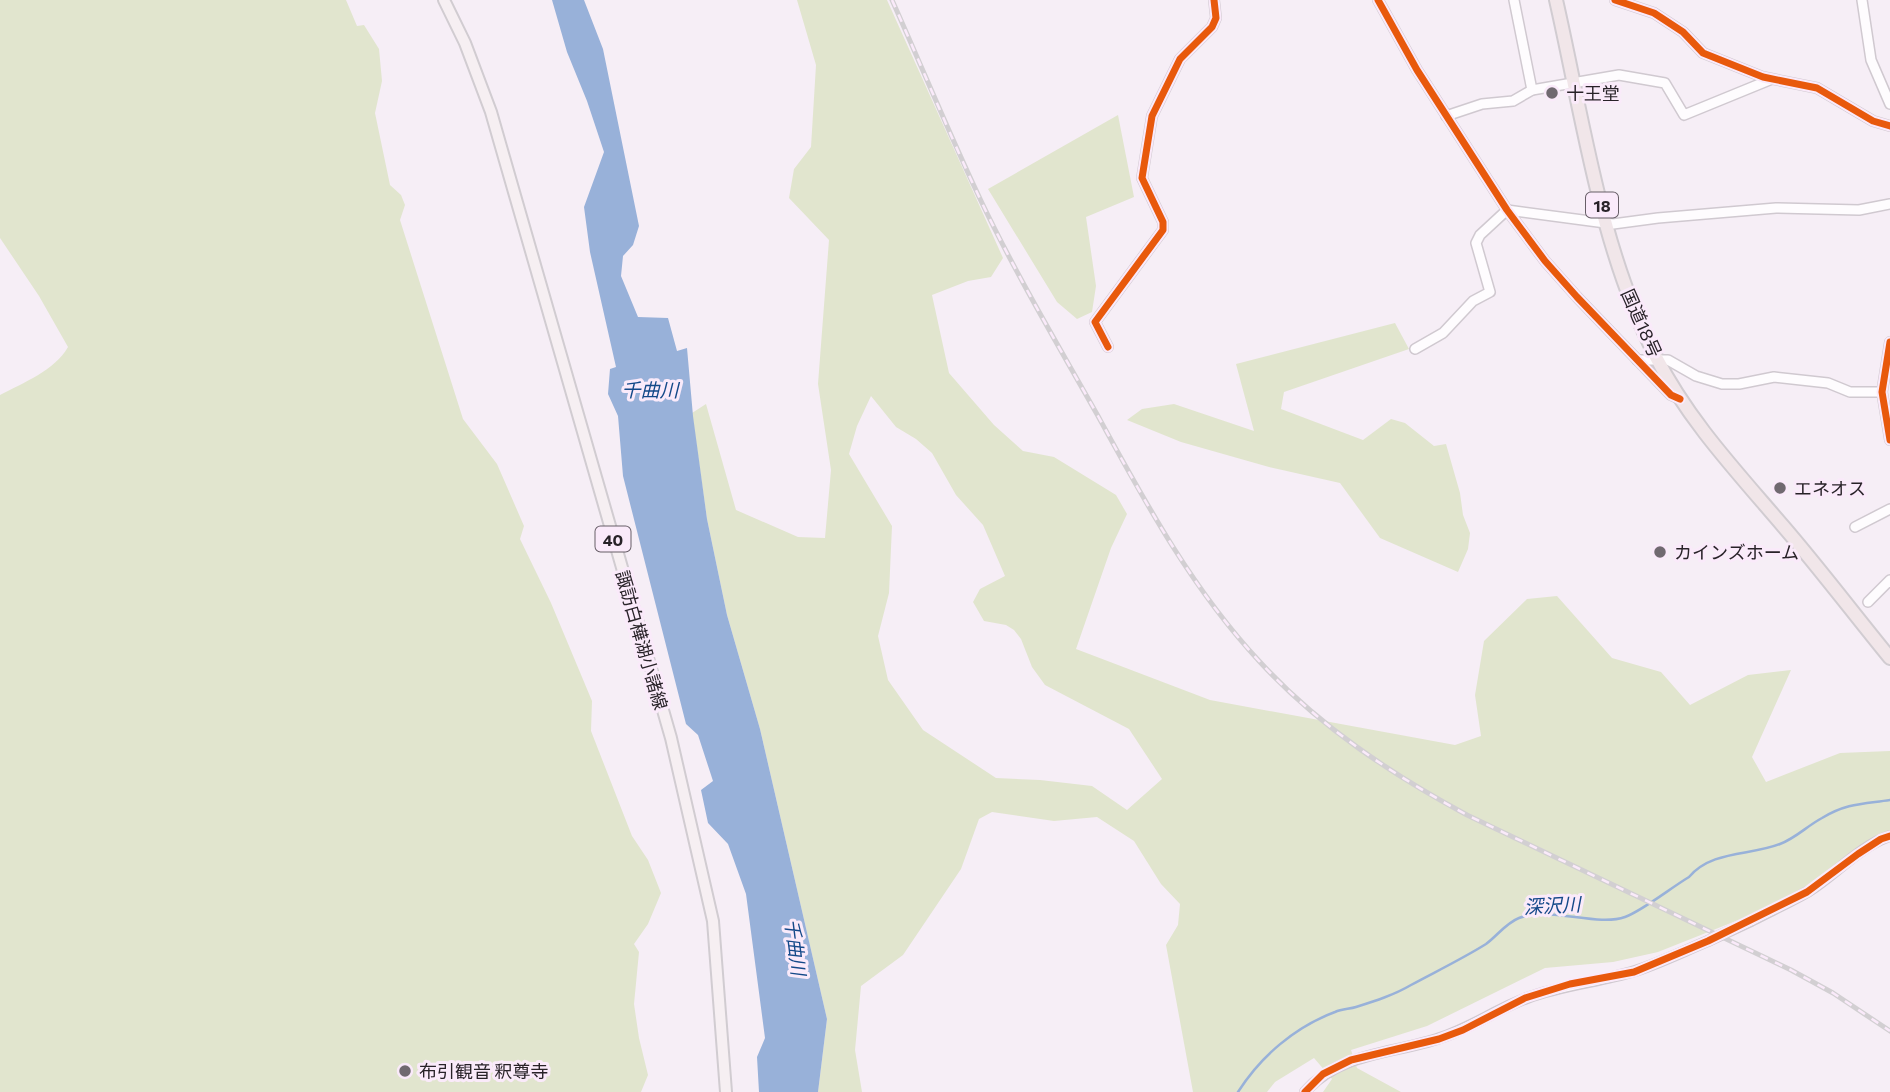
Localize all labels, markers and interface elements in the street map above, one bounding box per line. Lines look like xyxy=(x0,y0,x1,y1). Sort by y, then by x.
place label: 十王堂 xyxy=(1566,82,1620,104)
marker: 十王堂 xyxy=(1544,85,1560,101)
road number: 18 xyxy=(1586,192,1618,218)
street label: 国道18号 xyxy=(1617,285,1667,361)
water label: 千曲川 xyxy=(621,378,680,401)
place label: エネオス xyxy=(1794,477,1866,499)
marker: エネオス xyxy=(1772,480,1788,496)
road number: 40 xyxy=(596,526,630,552)
place label: カインズホーム xyxy=(1674,541,1799,563)
marker: カインズホーム xyxy=(1652,544,1668,560)
street label: 諏訪白樺湖小諸線 xyxy=(612,568,672,712)
water label: 深沢川 xyxy=(1523,892,1583,918)
water label: 千曲川 xyxy=(781,917,811,979)
place label: 布引観音 釈尊寺 xyxy=(419,1060,548,1082)
marker: 布引観音 釈尊寺 xyxy=(397,1063,413,1079)

